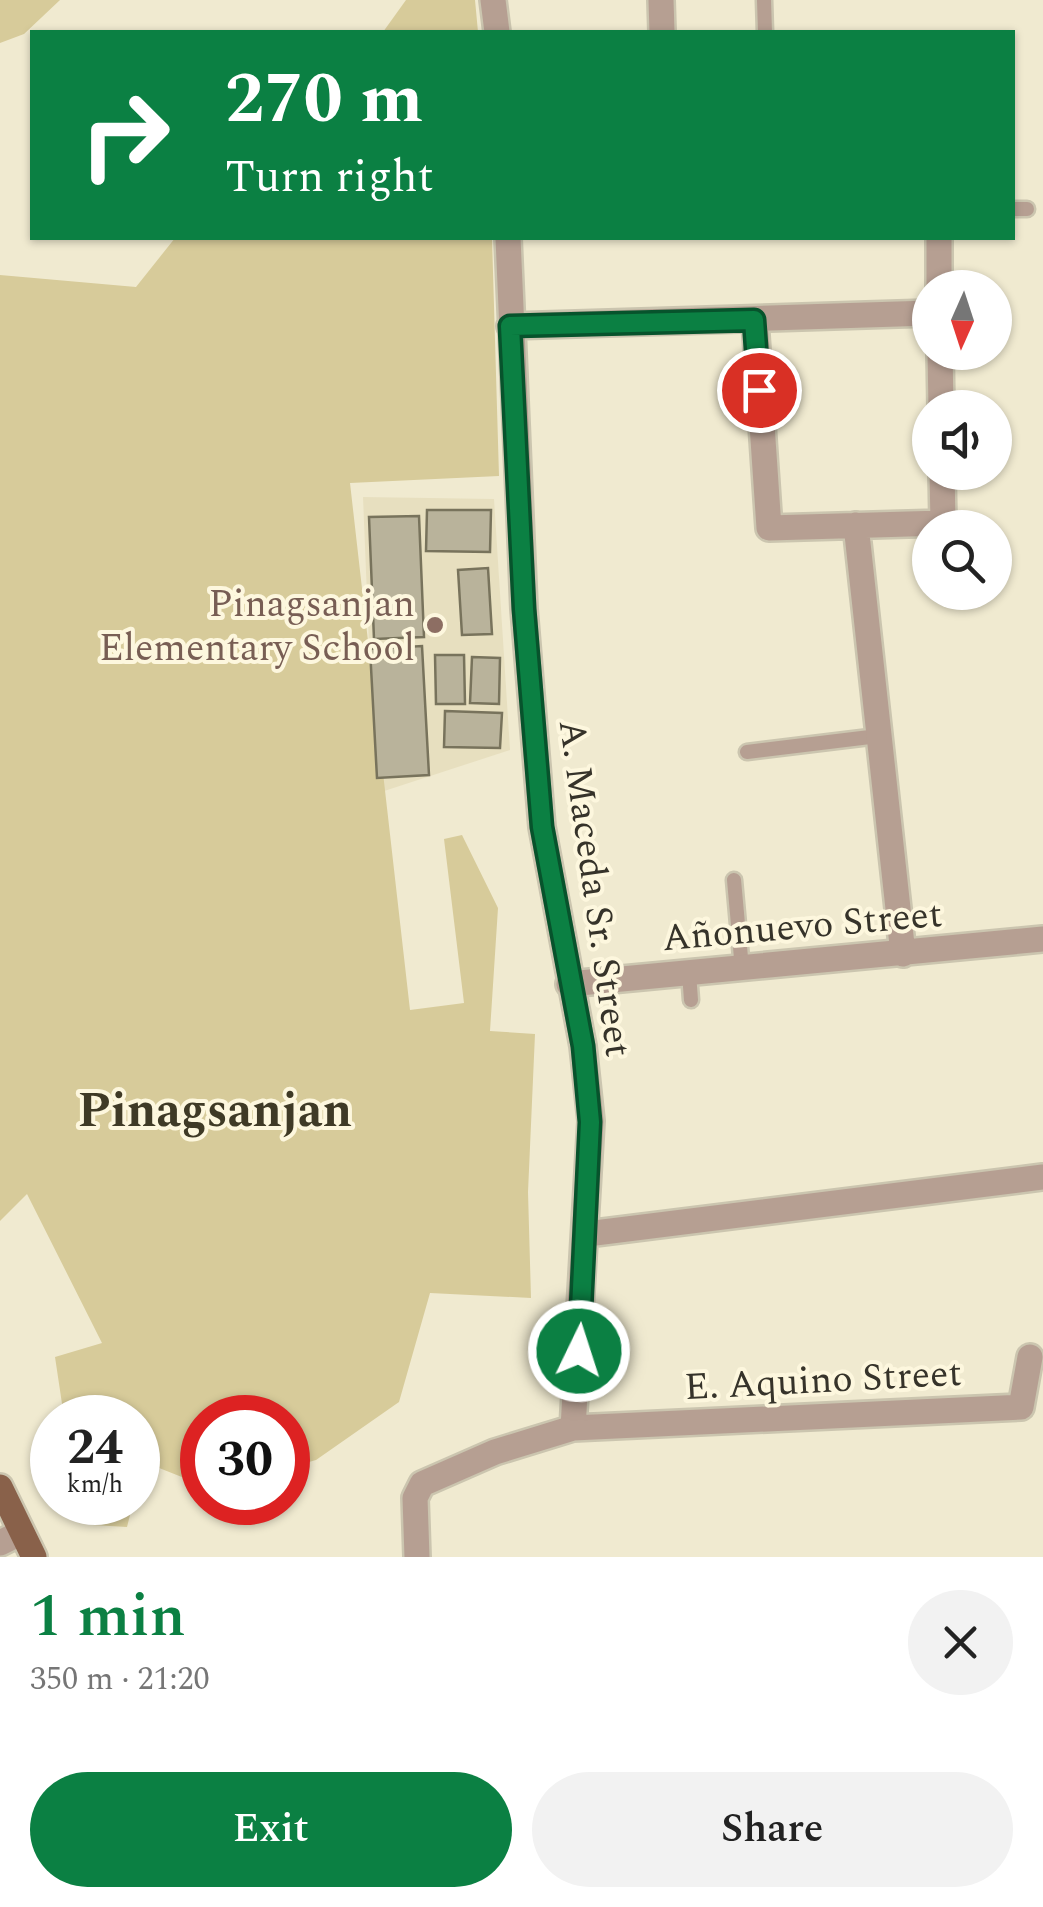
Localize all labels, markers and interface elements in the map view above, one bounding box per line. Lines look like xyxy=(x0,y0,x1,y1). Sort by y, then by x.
text: 270 m xyxy=(225,47,423,153)
icon: right xyxy=(60,70,190,200)
text: Turn right xyxy=(225,143,434,212)
north arrow xyxy=(912,270,1012,370)
map controls xyxy=(912,270,1012,610)
pin xyxy=(717,348,802,433)
icon: arrive xyxy=(732,363,787,418)
button: sound xyxy=(912,390,1012,490)
button: search xyxy=(912,510,1012,610)
place label: Pinagsanjan Elementary School xyxy=(99,576,415,678)
marker: Pinagsanjan Elementary School xyxy=(424,614,446,636)
street label: A. Maceda Sr. Street xyxy=(542,716,646,1061)
street label: Añonuevo Street xyxy=(660,886,945,968)
district label: Pinagsanjan xyxy=(78,1075,352,1148)
position arrow xyxy=(527,1299,631,1403)
street label: E. Aquino Street xyxy=(683,1345,963,1417)
speed limit sign: 30 xyxy=(180,1395,310,1525)
text: 24 xyxy=(67,1410,123,1486)
text: km/h xyxy=(67,1466,123,1504)
text: 1 min xyxy=(30,1571,186,1663)
button: close xyxy=(908,1590,1013,1695)
text: 350 m · 21:20 xyxy=(30,1655,210,1704)
button: Exit xyxy=(30,1772,512,1887)
button: Share xyxy=(532,1772,1013,1887)

